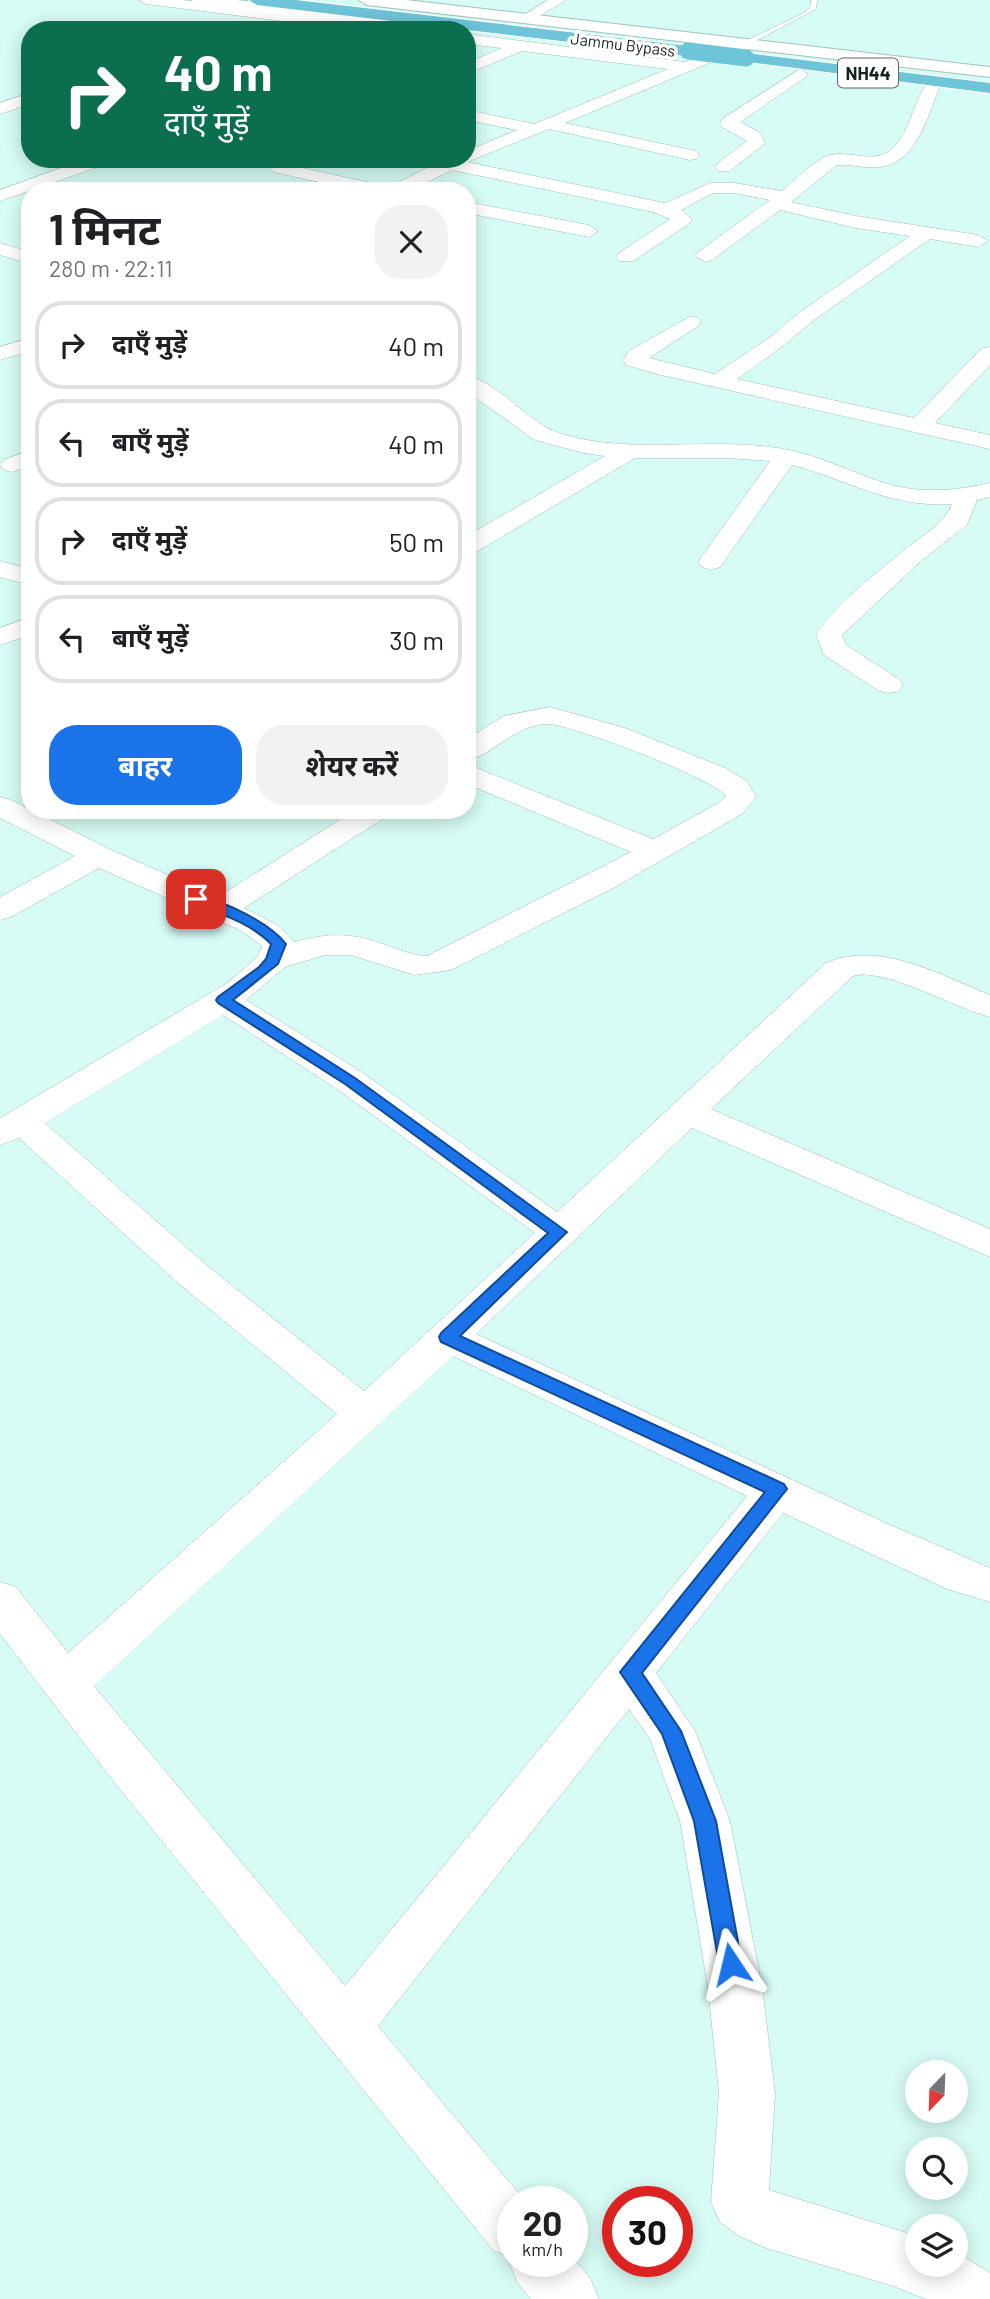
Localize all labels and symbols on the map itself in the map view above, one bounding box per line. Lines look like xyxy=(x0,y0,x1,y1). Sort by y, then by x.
street label: Jammu Bypass xyxy=(570,28,676,60)
road number: NH44 xyxy=(838,58,898,88)
pin xyxy=(166,869,226,929)
position arrow xyxy=(694,1927,768,2001)
north arrow xyxy=(905,2060,968,2123)
speed limit sign: 30 xyxy=(602,2186,693,2277)

